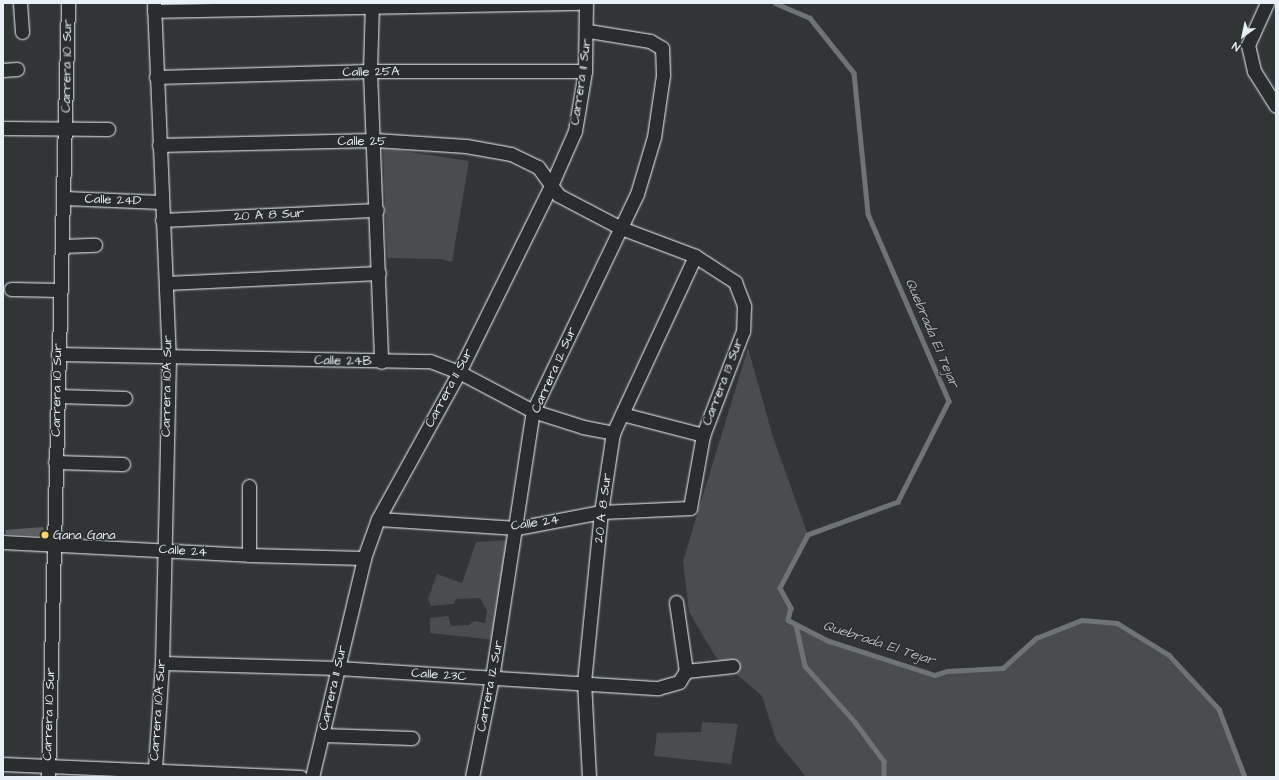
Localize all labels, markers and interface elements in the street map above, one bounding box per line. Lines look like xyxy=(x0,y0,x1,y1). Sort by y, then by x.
north arrow xyxy=(1223,16,1263,56)
street label: Carrera 10 Sur xyxy=(58,19,76,113)
street label: Carrera 11 Sur xyxy=(567,38,595,126)
text: N xyxy=(1229,38,1243,55)
street label: Calle 25A xyxy=(342,64,400,80)
street label: Calle 25 xyxy=(338,133,386,149)
street label: Calle 24D xyxy=(84,191,142,209)
street label: 20 A 8 Sur xyxy=(234,205,304,225)
water label: Quebrada El Tejar xyxy=(901,276,963,390)
street label: Carrera 12 Sur xyxy=(528,325,580,415)
street label: Carrera 10A Sur xyxy=(158,335,176,437)
street label: Carrera 13 Sur xyxy=(699,336,747,428)
street label: Carrera 10 Sur xyxy=(48,343,66,437)
street label: Carrera 11 Sur xyxy=(422,346,476,430)
street label: Calle 24B xyxy=(314,353,372,369)
street label: 20 A 8 Sur xyxy=(591,472,615,544)
street label: Calle 24 xyxy=(510,512,560,534)
place label: Gana Gana xyxy=(53,527,116,543)
marker: Gana Gana xyxy=(40,530,50,540)
street label: Calle 24 xyxy=(158,542,208,560)
water label: Quebrada El Tejar xyxy=(821,617,937,669)
street label: Carrera 12 Sur xyxy=(474,639,506,733)
street label: Carrera 11 Sur xyxy=(316,644,350,732)
street label: Carrera 10A Sur xyxy=(147,659,169,761)
street label: Calle 23C xyxy=(411,665,467,685)
street label: Carrera 10 Sur xyxy=(40,667,58,761)

